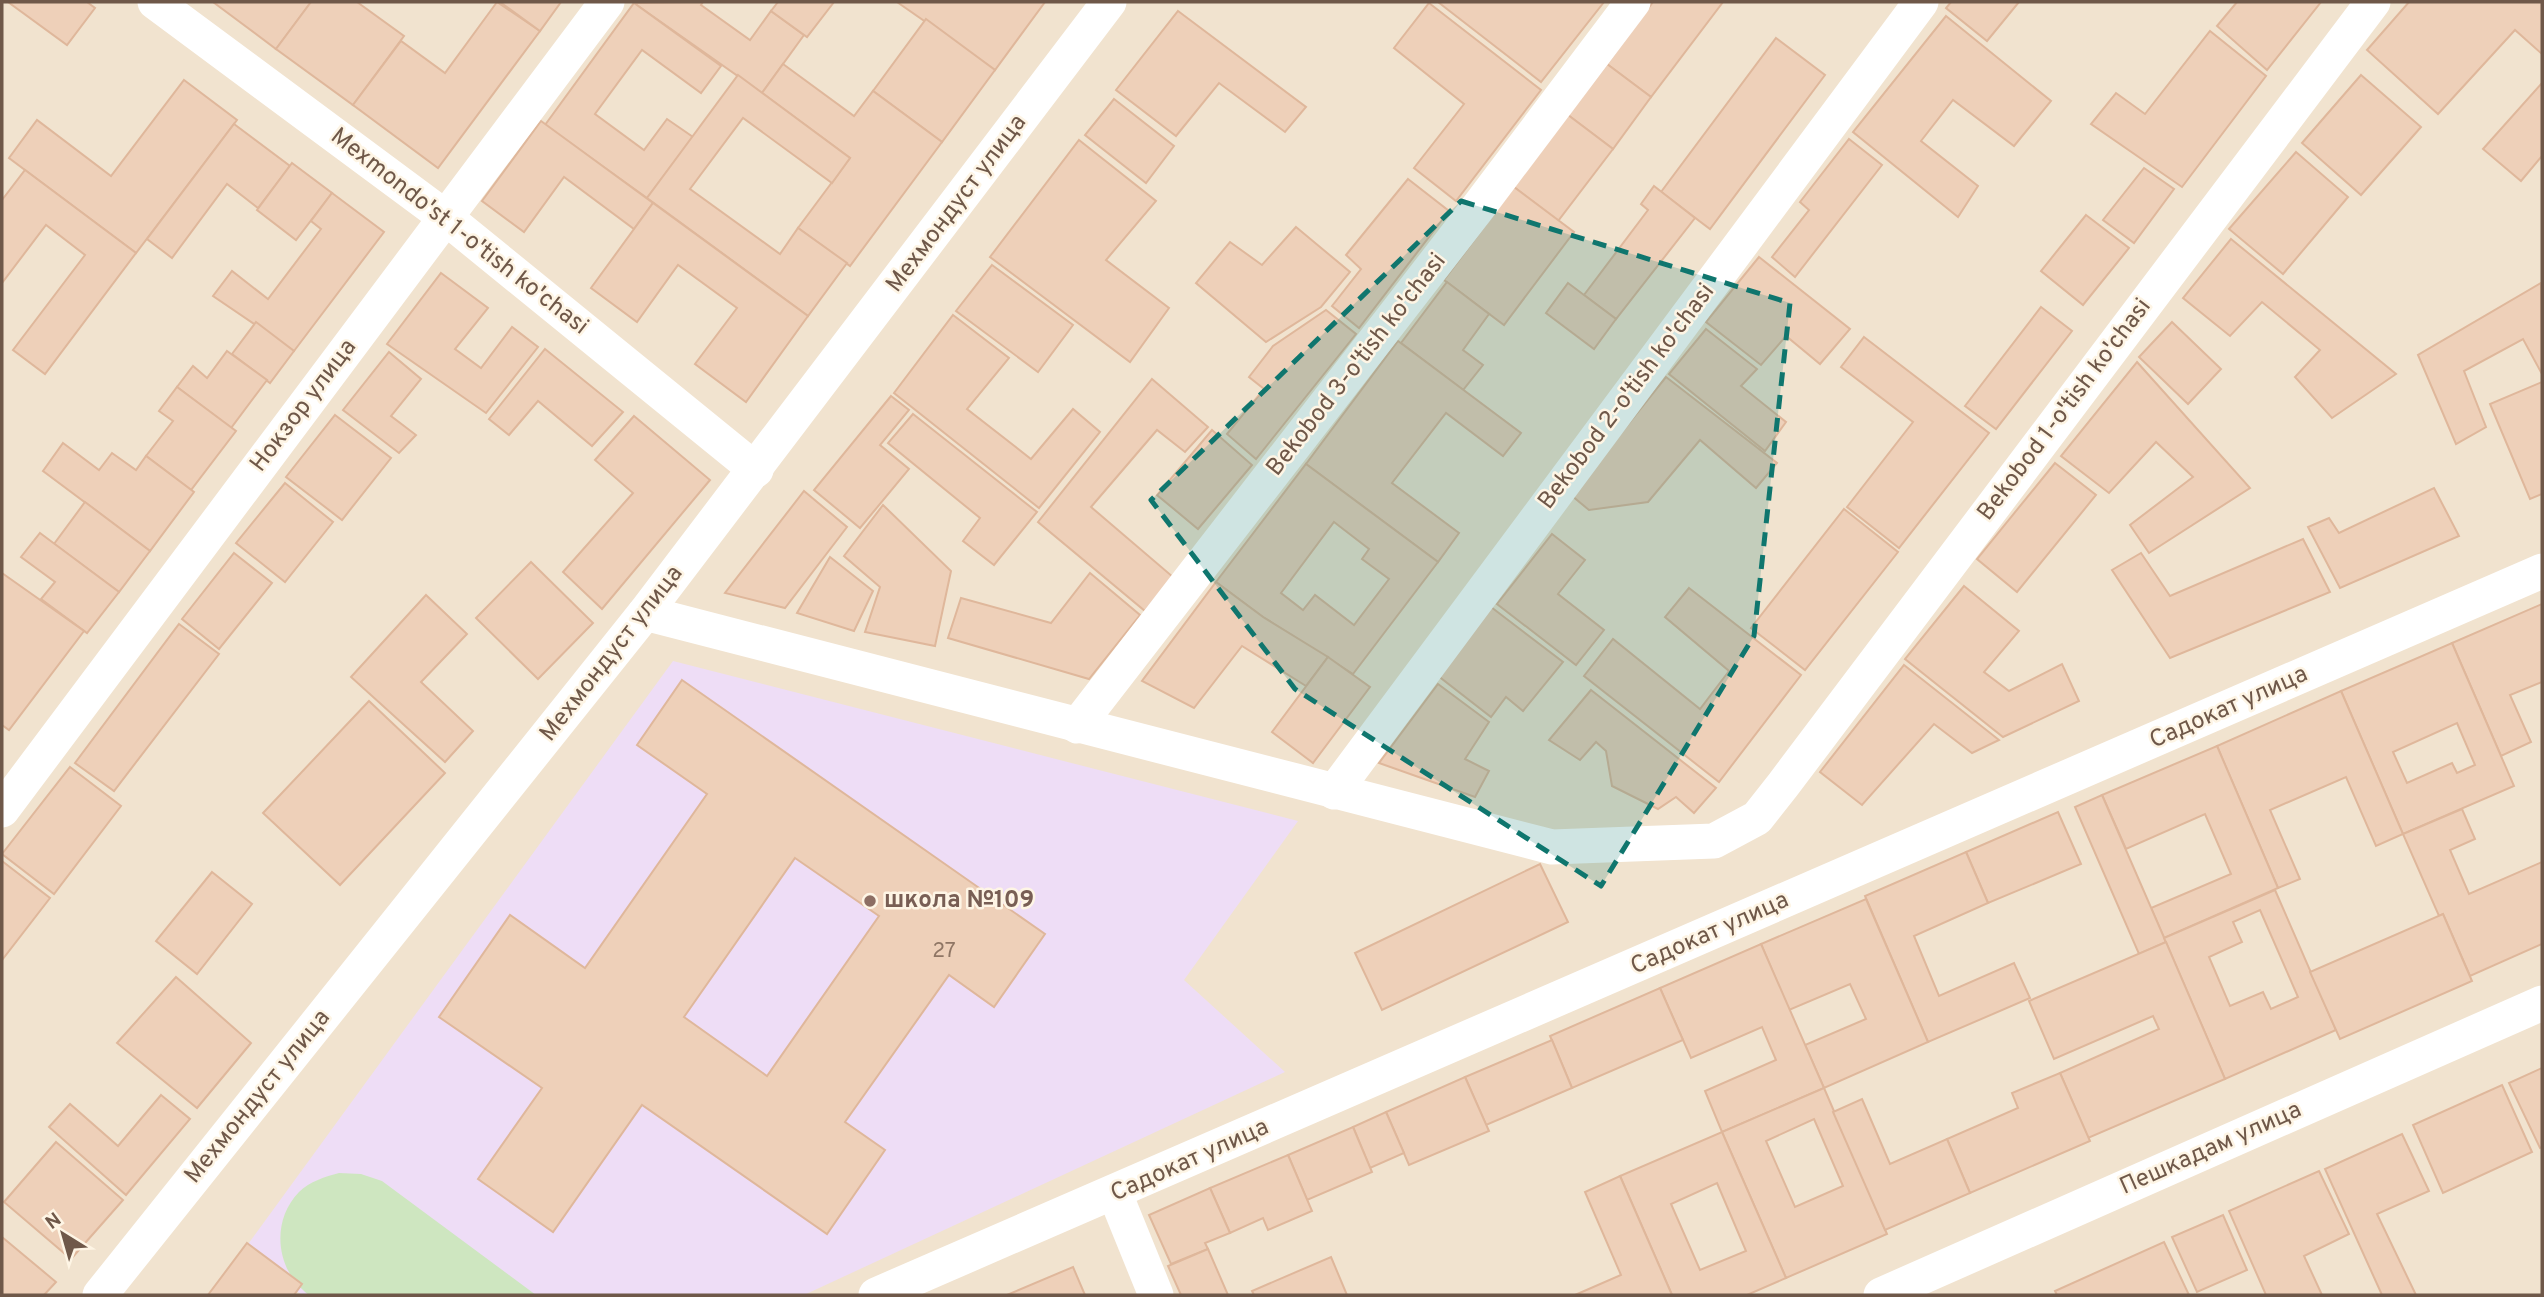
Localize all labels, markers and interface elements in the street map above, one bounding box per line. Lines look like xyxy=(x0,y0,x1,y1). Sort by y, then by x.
street label: Мехмондуст улица xyxy=(880,109,1034,299)
street label: Mexmondo'st 1-o'tish ko'chasi xyxy=(324,122,594,342)
street label: Bekobod 3-o'tish ko'chasi xyxy=(1261,247,1453,483)
street label: Bekobod 2-o'tish ko'chasi xyxy=(1532,278,1722,516)
street label: Bekobod 1-o'tish ko'chasi xyxy=(1972,293,2158,527)
street label: Нокзор улица xyxy=(244,334,364,478)
street label: Мехмондуст улица xyxy=(534,560,690,748)
street label: Садокат улица xyxy=(2145,660,2313,756)
place label: школа №109 xyxy=(884,886,1034,916)
street label: Садокат улица xyxy=(1626,886,1794,982)
marker: школа №109 xyxy=(862,893,878,909)
house number: 27 xyxy=(932,938,956,965)
street label: Мехмондуст улица xyxy=(179,1004,337,1190)
street label: Пешкадам улица xyxy=(2115,1095,2307,1203)
street label: Садокат улица xyxy=(1106,1113,1274,1209)
north arrow xyxy=(28,1199,98,1269)
text: N xyxy=(41,1208,67,1236)

